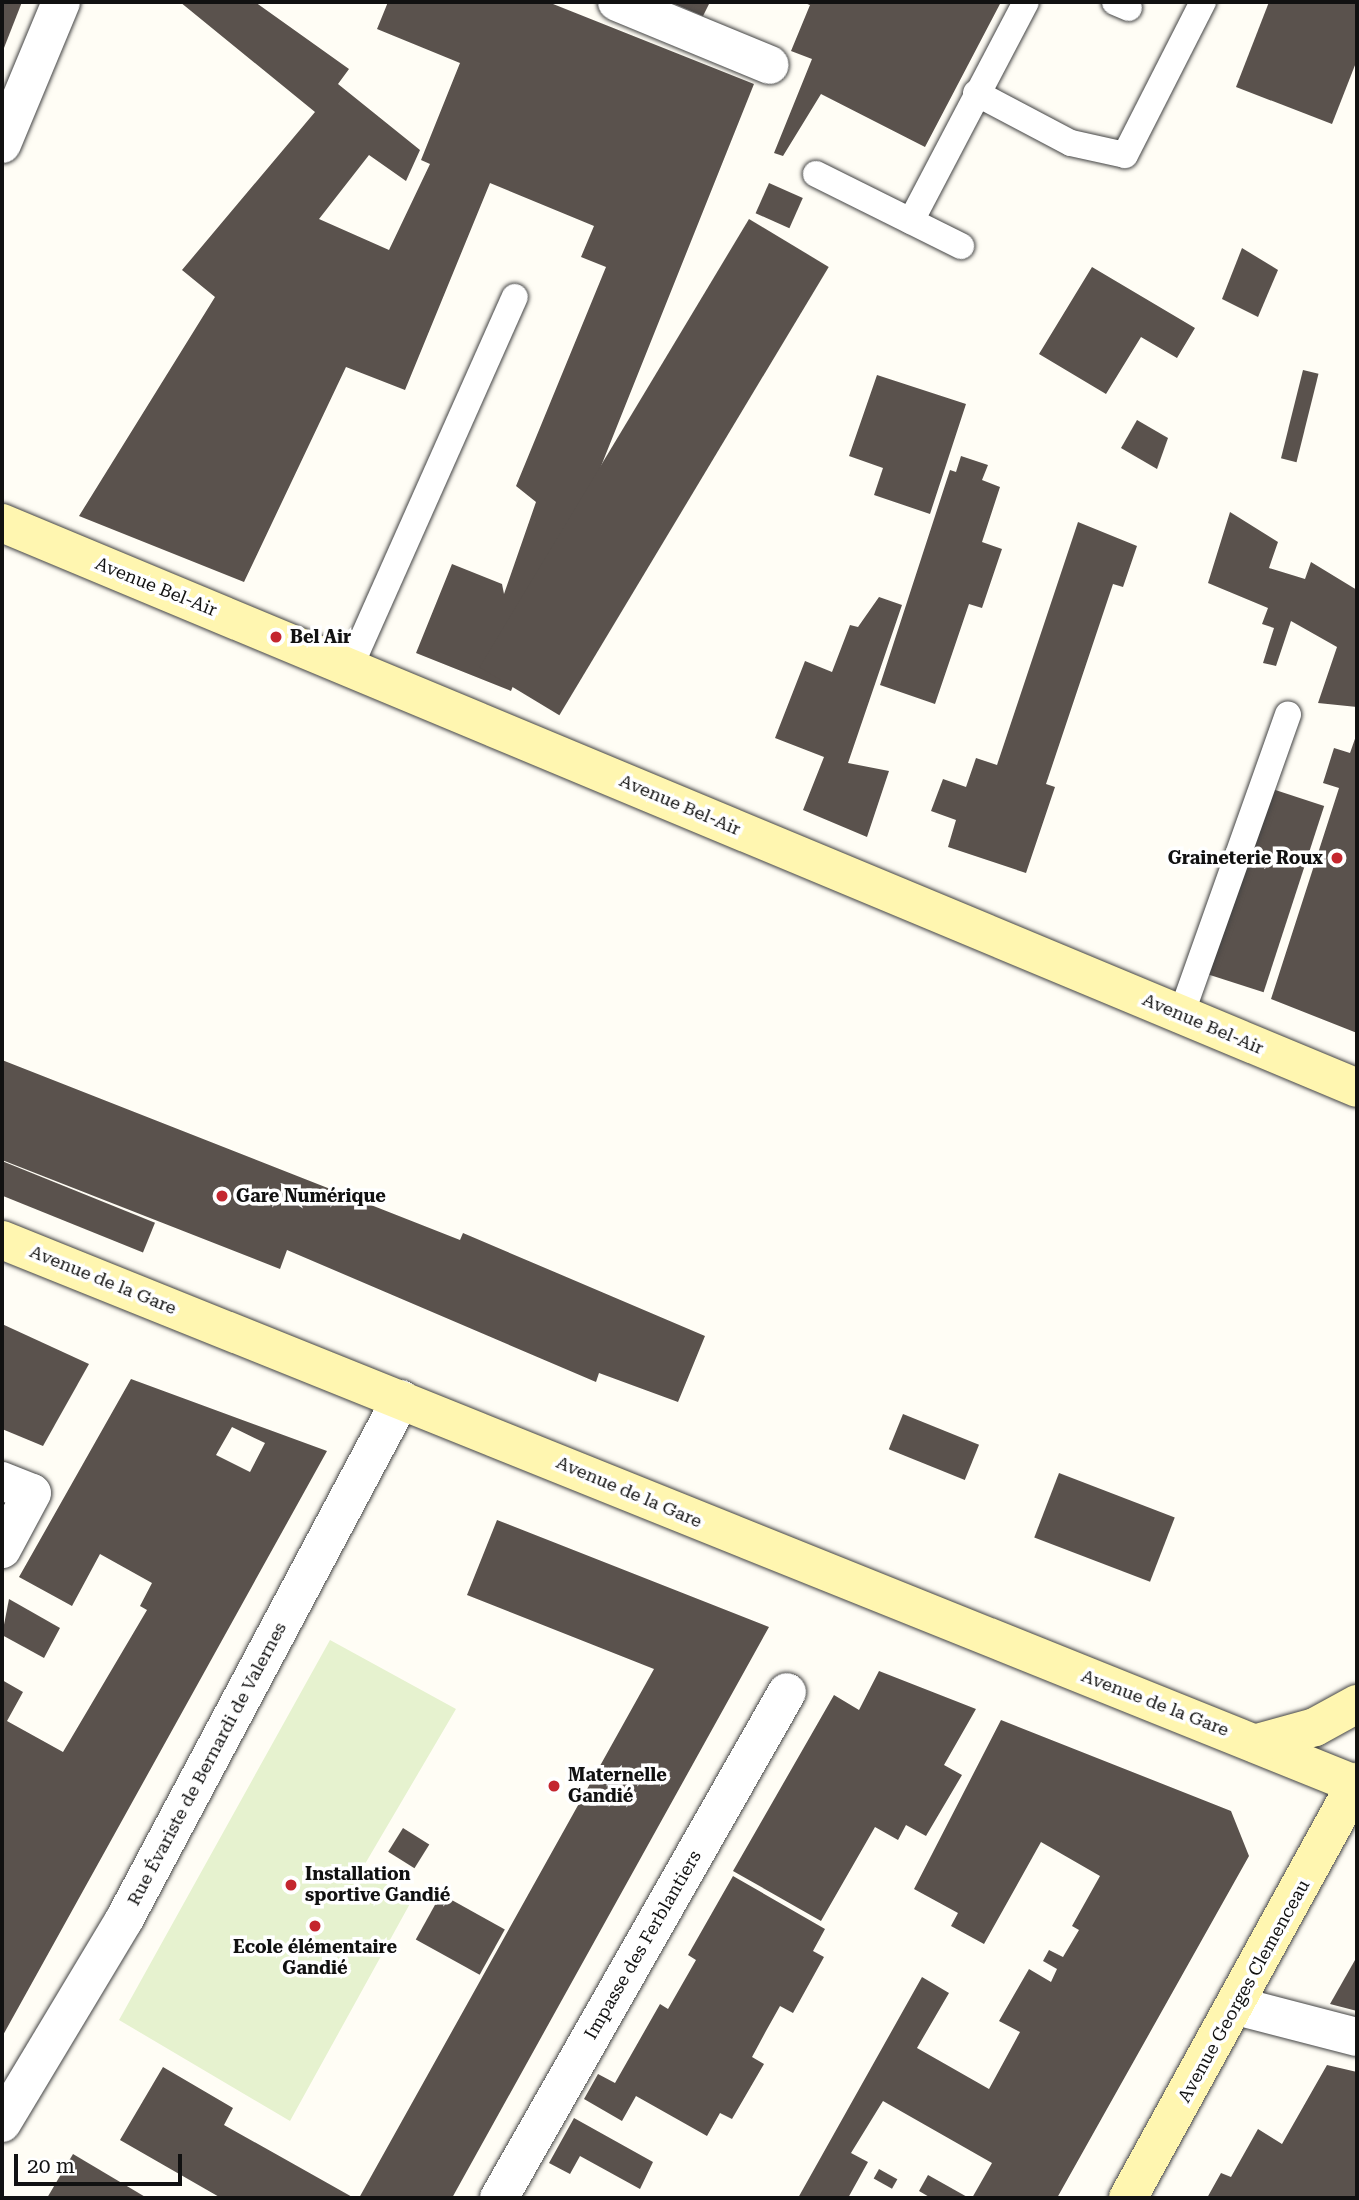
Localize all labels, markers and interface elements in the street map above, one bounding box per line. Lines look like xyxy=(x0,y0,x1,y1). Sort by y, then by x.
street label: Avenue Bel-Air xyxy=(92,553,220,621)
place label: Bel Air xyxy=(290,626,351,648)
marker: Bel Air xyxy=(268,629,284,645)
street label: Avenue Bel-Air xyxy=(616,770,744,840)
place label: Graineterie Roux xyxy=(1168,847,1323,869)
marker: Graineterie Roux xyxy=(1329,850,1345,866)
street label: Avenue Bel-Air xyxy=(1139,989,1267,1059)
place label: Gare Numérique xyxy=(236,1185,386,1207)
marker: Gare Numérique xyxy=(214,1188,230,1204)
street label: Avenue de la Gare xyxy=(27,1241,179,1319)
street label: Avenue de la Gare xyxy=(553,1452,705,1532)
street label: Rue Évariste de Bernardi de Valernes xyxy=(123,1619,291,1909)
street label: Avenue de la Gare xyxy=(1078,1665,1232,1741)
place label: Maternelle Gandié xyxy=(568,1765,667,1808)
marker: Maternelle Gandié xyxy=(546,1778,562,1794)
street label: Impasse des Ferblantiers xyxy=(580,1847,706,2043)
place label: Installation sportive Gandié xyxy=(305,1864,450,1906)
street label: Avenue Georges Clemenceau xyxy=(1174,1876,1314,2106)
marker: Installation sportive Gandié xyxy=(283,1877,299,1893)
marker: Ecole élémentaire Gandié xyxy=(307,1918,323,1934)
place label: Ecole élémentaire Gandié xyxy=(233,1937,397,1980)
scale bar xyxy=(18,2140,186,2184)
text: 20 m xyxy=(27,2154,75,2178)

